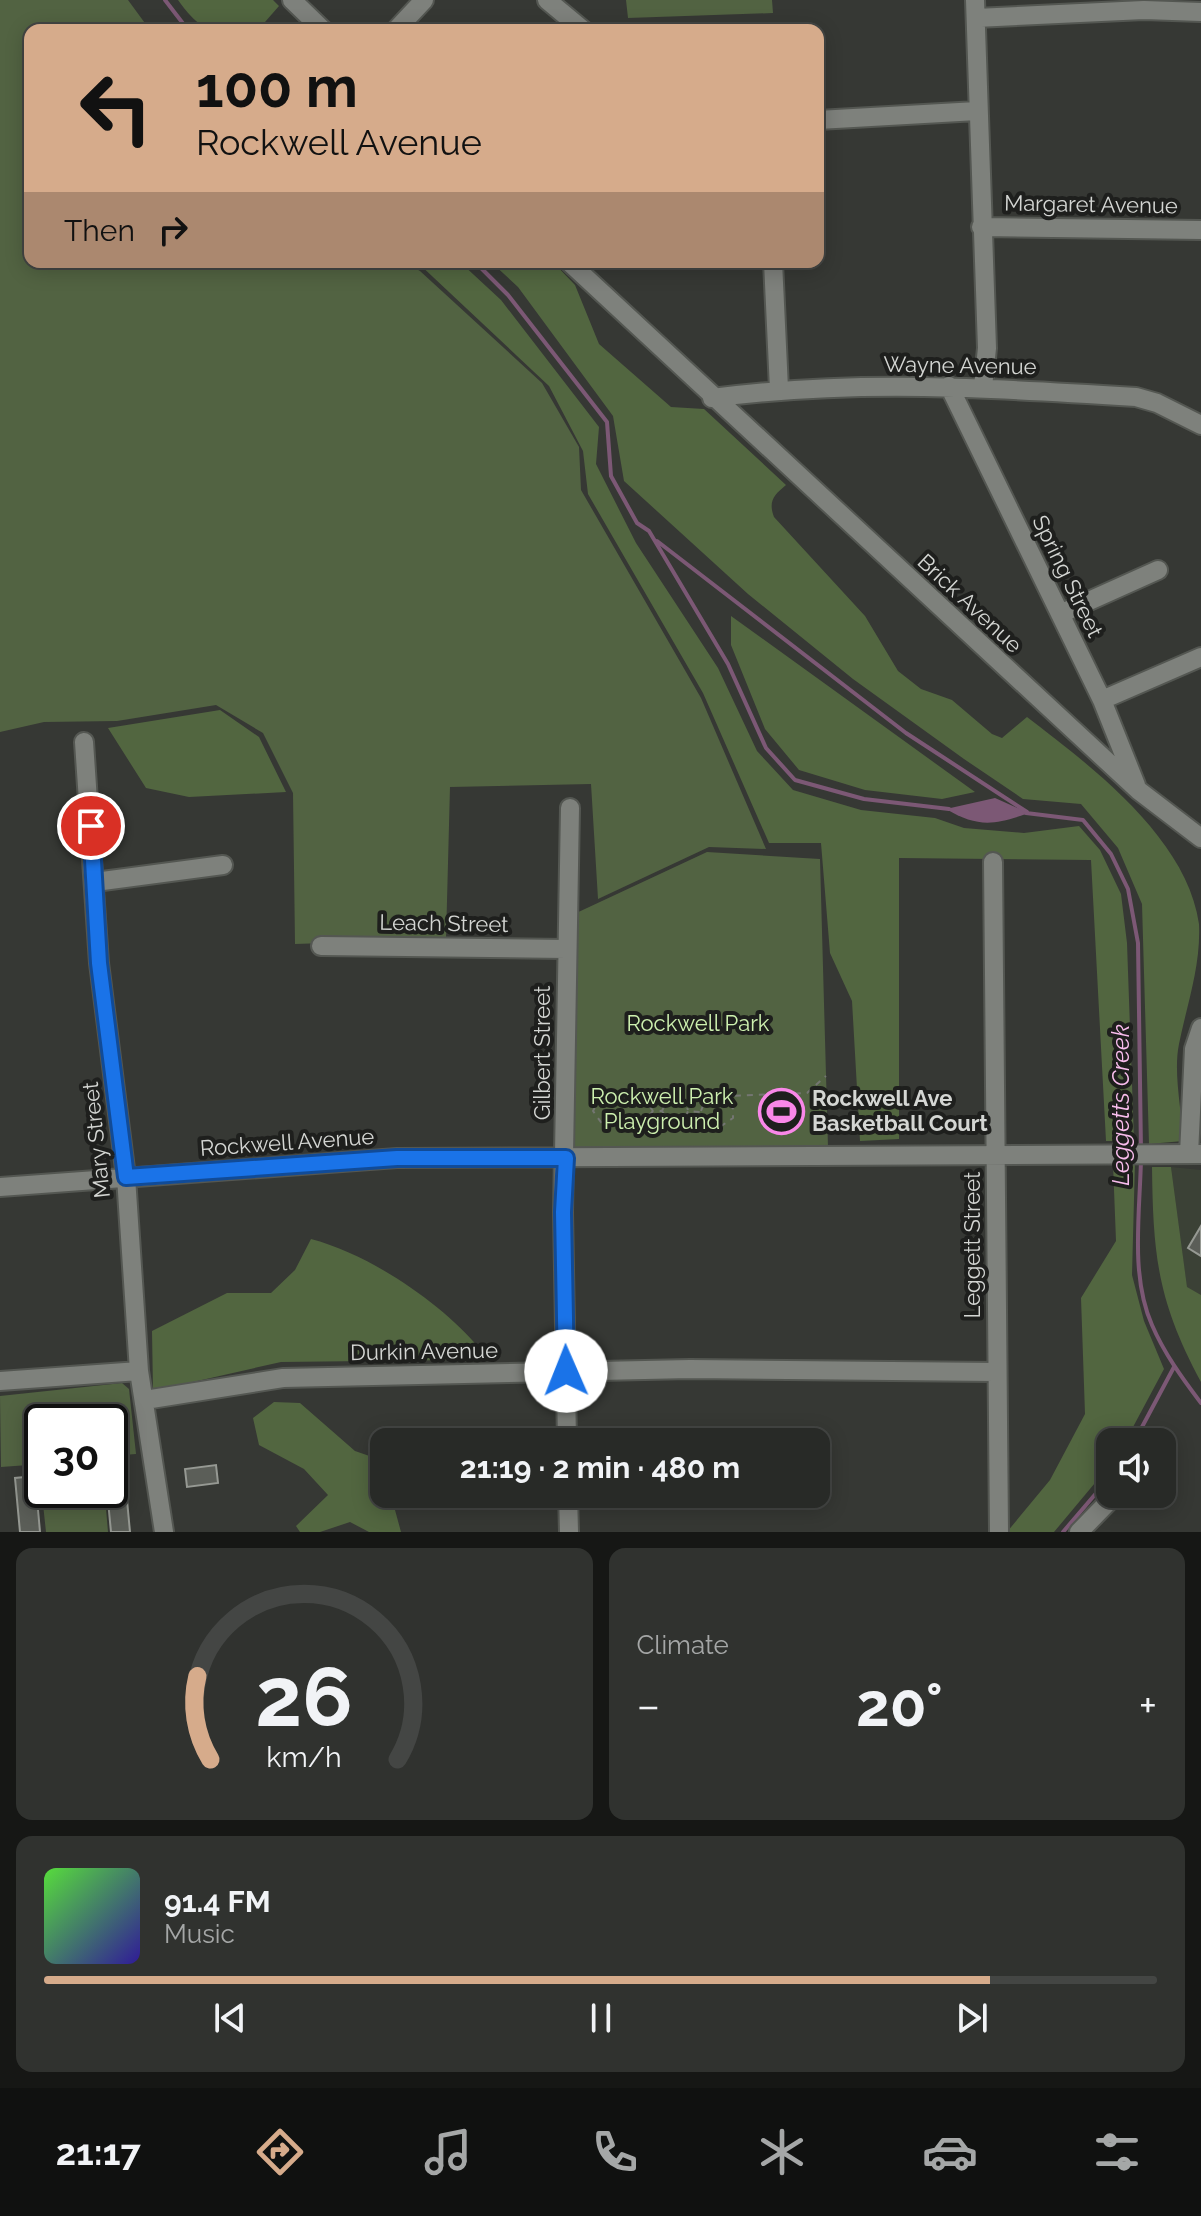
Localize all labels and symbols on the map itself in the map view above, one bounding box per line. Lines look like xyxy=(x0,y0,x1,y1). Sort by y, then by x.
street label: Margaret Avenue xyxy=(1004,189,1178,219)
street label: Wayne Avenue xyxy=(883,351,1037,379)
street label: Spring Street xyxy=(1027,511,1109,642)
street label: Brick Avenue xyxy=(912,548,1028,658)
pin xyxy=(57,792,125,860)
street label: Leach Street xyxy=(379,909,509,937)
street label: Gilbert Street xyxy=(529,985,555,1120)
park label: Rockwell Park xyxy=(626,1010,770,1036)
water label: Leggetts Creek xyxy=(1106,1024,1135,1186)
street label: Mary Street xyxy=(77,1080,115,1199)
park label: Rockwell Park Playground xyxy=(590,1083,734,1134)
place label: Rockwell Ave Basketball Court xyxy=(812,1085,988,1136)
sports icon: Rockwell Ave Basketball Court xyxy=(757,1087,805,1135)
street label: Rockwell Avenue xyxy=(199,1123,375,1161)
street label: Leggett Street xyxy=(959,1171,985,1318)
position arrow xyxy=(524,1329,608,1413)
street label: Durkin Avenue xyxy=(350,1337,498,1365)
speed limit sign: 30 xyxy=(24,1404,128,1508)

